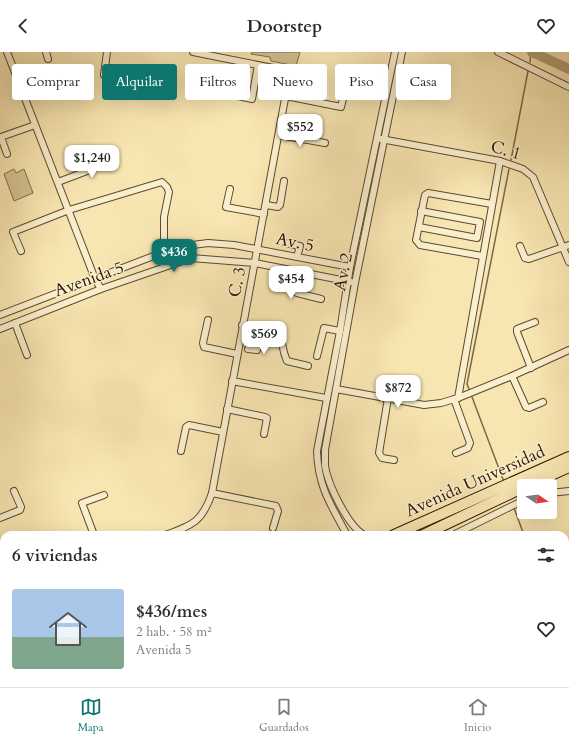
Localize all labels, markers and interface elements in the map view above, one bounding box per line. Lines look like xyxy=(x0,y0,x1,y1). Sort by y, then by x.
text: Doorstep xyxy=(247,14,322,39)
icon: back xyxy=(12,15,34,37)
icon: heart xyxy=(535,15,557,37)
chip: Comprar xyxy=(12,64,94,100)
chip: Alquilar xyxy=(102,64,177,100)
chip: Filtros xyxy=(185,64,250,100)
chip: Nuevo xyxy=(258,64,327,100)
chip: Piso xyxy=(335,64,388,100)
chip: Casa xyxy=(396,64,451,100)
pin: $552 xyxy=(276,114,324,148)
text: $552 xyxy=(287,118,313,136)
street label: C. 1 xyxy=(488,135,524,165)
pin: $1,240 xyxy=(59,145,125,179)
text: $1,240 xyxy=(73,149,111,167)
street label: Av. 5 xyxy=(274,227,316,257)
pin: $436 xyxy=(150,239,198,273)
text: $436 xyxy=(161,243,187,261)
street label: Av. 2 xyxy=(328,251,358,293)
street label: Avenida 5 xyxy=(51,256,127,302)
street label: C. 3 xyxy=(223,265,251,299)
pin: $454 xyxy=(267,266,315,300)
text: $454 xyxy=(278,270,304,288)
pin: $569 xyxy=(240,321,288,355)
text: $569 xyxy=(251,325,277,343)
pin: $872 xyxy=(374,375,422,409)
text: $872 xyxy=(385,379,411,397)
street label: Avenida Universidad xyxy=(402,440,548,522)
north arrow xyxy=(517,479,557,519)
map controls xyxy=(517,479,557,519)
text: 6 viviendas xyxy=(12,544,98,567)
icon: filters xyxy=(535,544,557,566)
text: $436/mes xyxy=(136,600,207,623)
icon: home xyxy=(44,605,92,653)
icon: heart xyxy=(535,618,557,640)
text: 2 hab. · 58 m² xyxy=(136,623,212,641)
text: Avenida 5 xyxy=(136,641,191,659)
tab: Mapa xyxy=(78,696,103,735)
tab: Guardados xyxy=(259,696,309,735)
tab: Inicio xyxy=(464,696,491,735)

